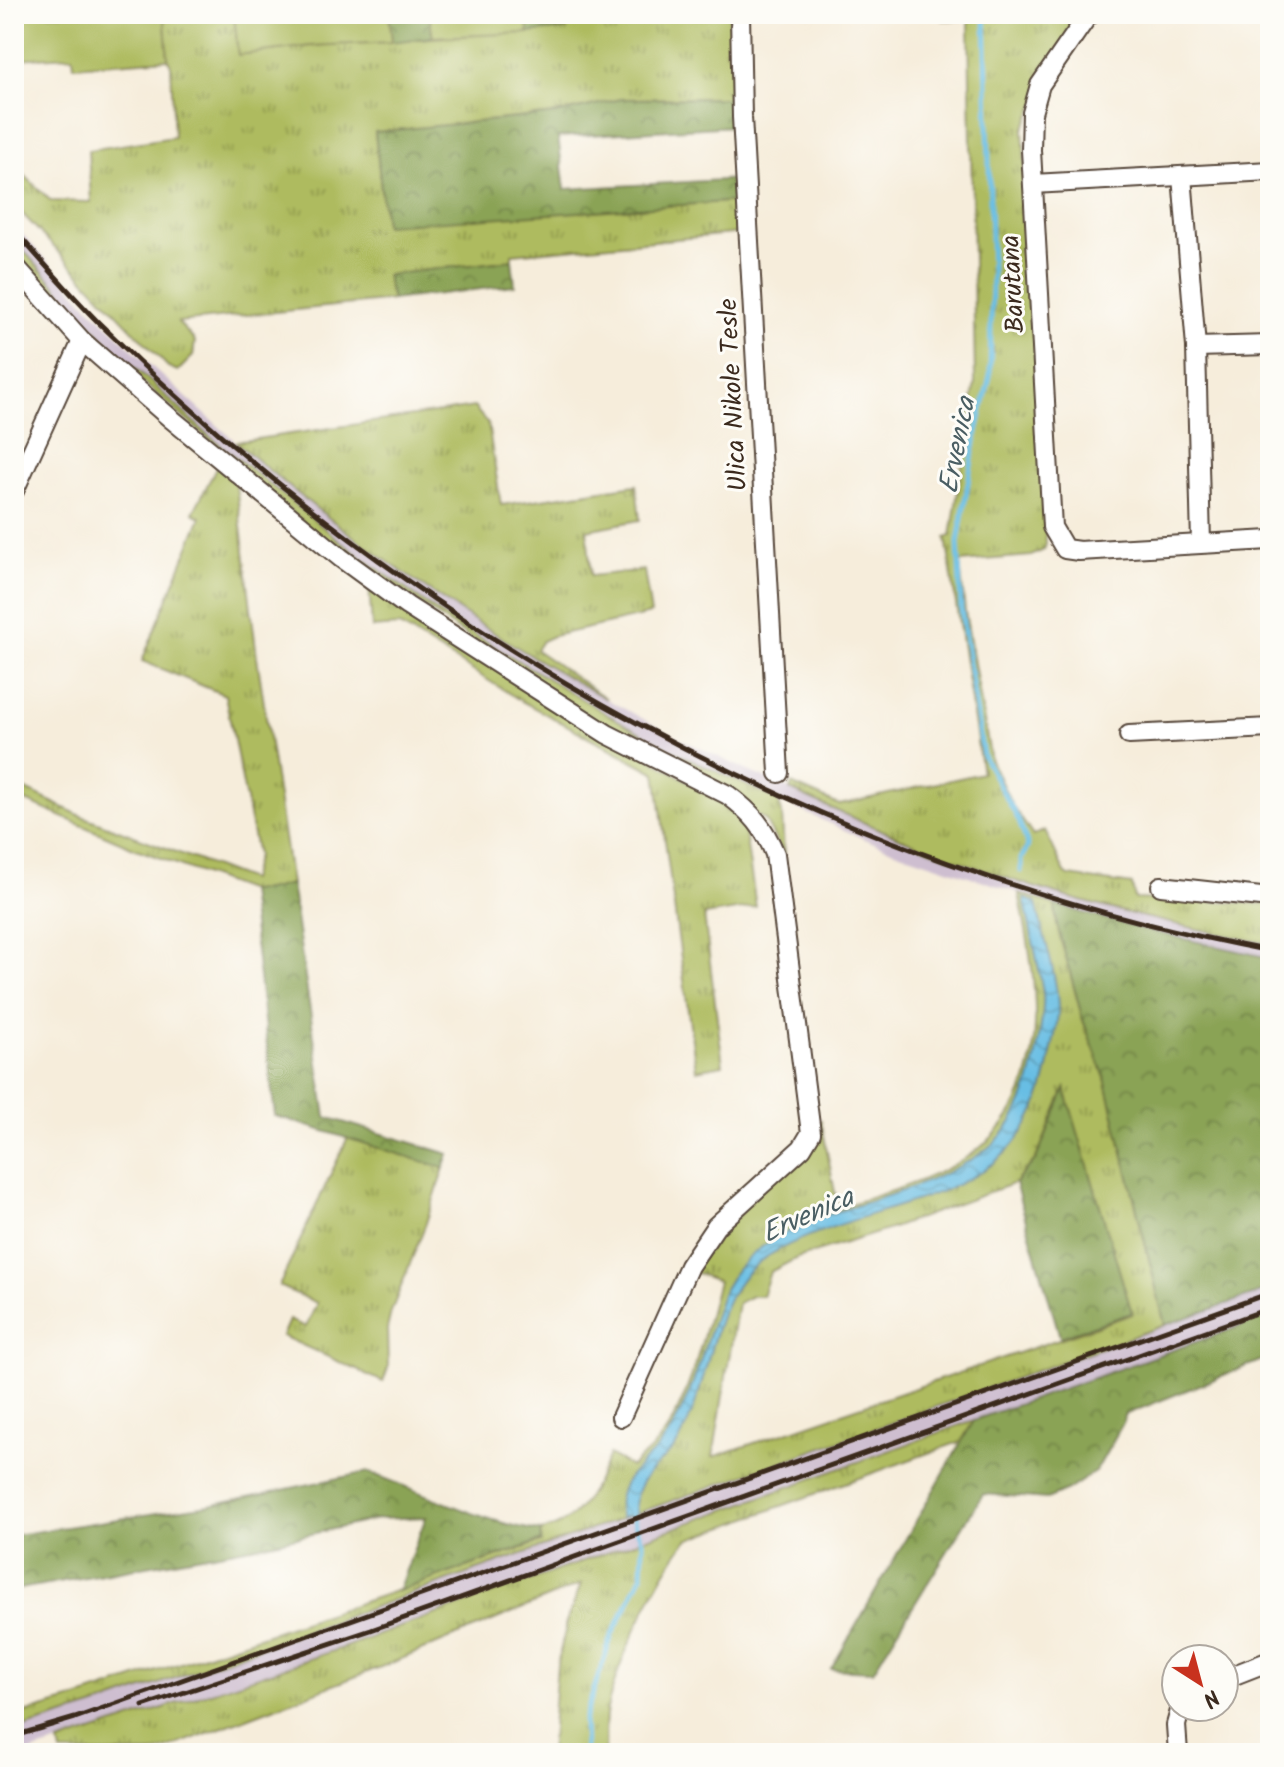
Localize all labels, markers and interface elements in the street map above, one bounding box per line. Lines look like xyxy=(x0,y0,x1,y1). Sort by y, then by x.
street label: Barutana xyxy=(990,234,1038,334)
street label: Ulica Nikole Tesle xyxy=(708,297,760,493)
water label: Ervenica xyxy=(927,392,990,498)
water label: Ervenica xyxy=(754,1175,863,1257)
north arrow xyxy=(1160,1643,1240,1723)
text: N xyxy=(1194,1679,1226,1715)

